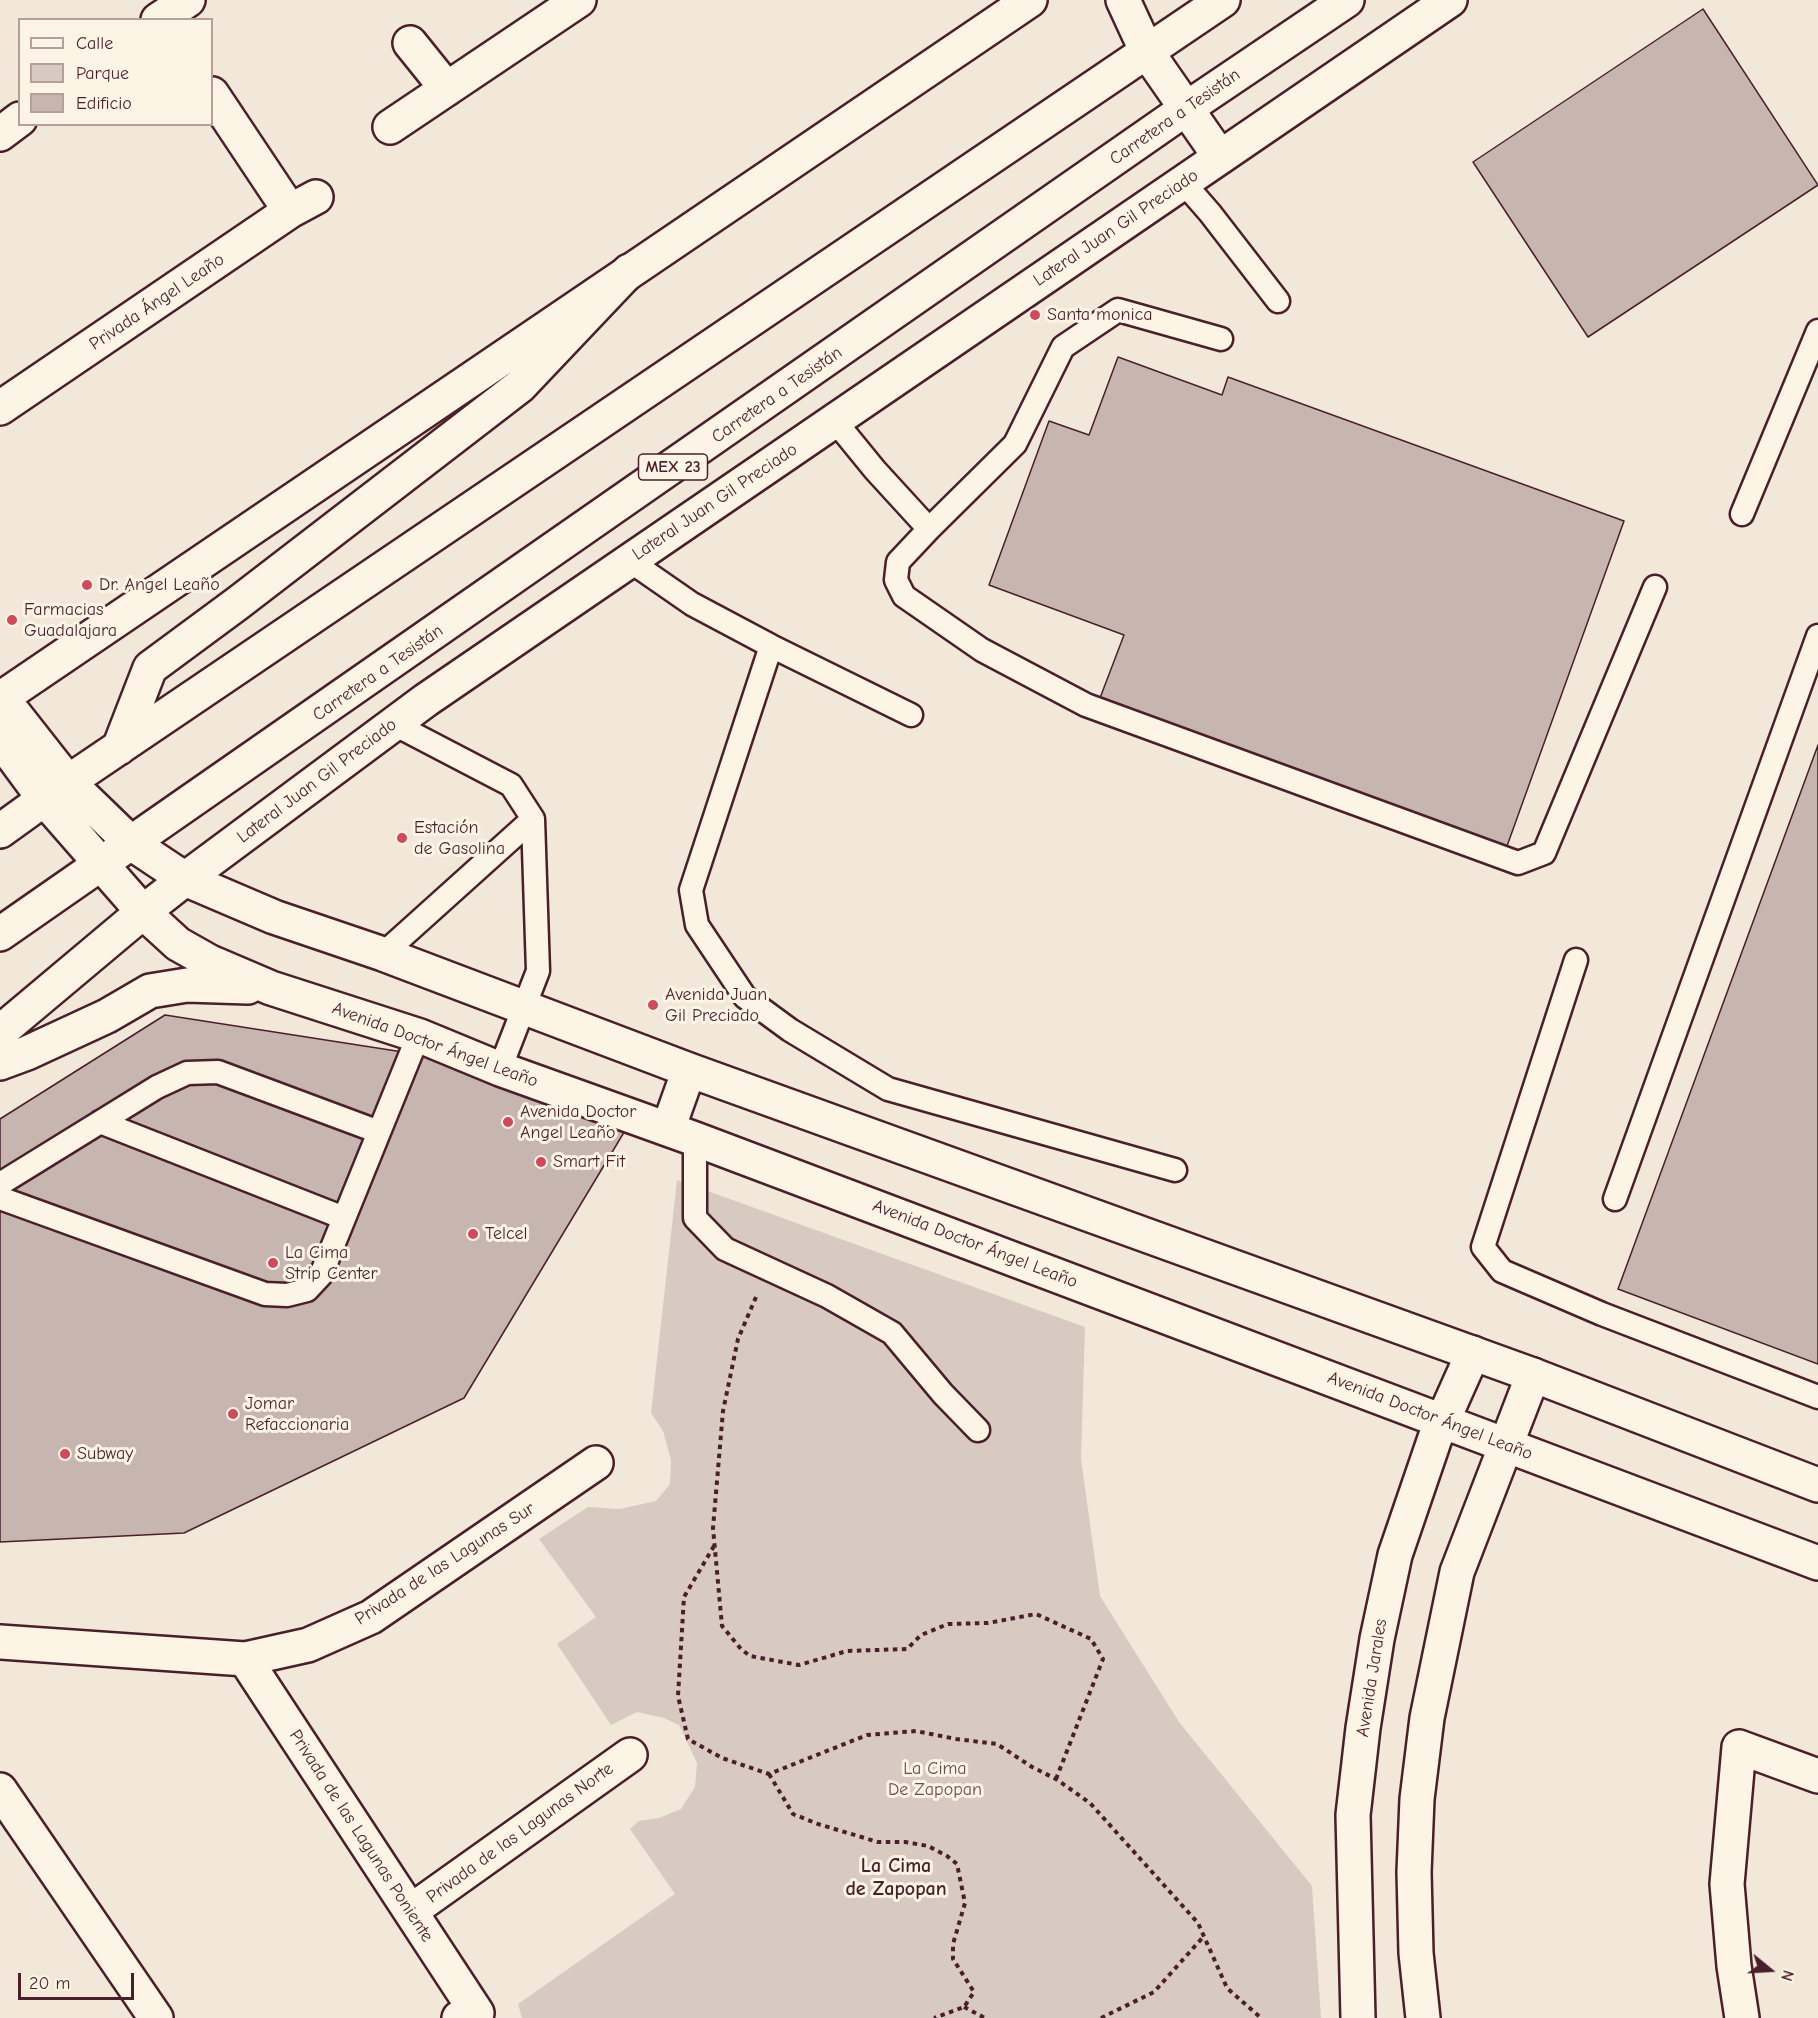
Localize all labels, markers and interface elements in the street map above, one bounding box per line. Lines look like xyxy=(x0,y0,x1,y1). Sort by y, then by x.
legend xyxy=(18,18,213,126)
text: Calle xyxy=(76,33,113,54)
text: Parque xyxy=(76,63,129,84)
street label: Carretera a Tesistán xyxy=(1106,64,1244,170)
text: Edificio xyxy=(76,93,132,114)
street label: Lateral Juan Gil Preciado xyxy=(1029,165,1203,291)
street label: Privada Ángel Leaño xyxy=(85,249,229,355)
place label: Santa monica xyxy=(1047,304,1153,326)
marker: Santa monica xyxy=(1028,308,1042,322)
street label: Carretera a Tesistán xyxy=(708,342,846,448)
street label: Lateral Juan Gil Preciado xyxy=(628,439,802,565)
road number: MEX 23 xyxy=(638,454,708,480)
place label: Dr. Angel Leaño xyxy=(99,574,220,596)
marker: Dr. Angel Leaño xyxy=(80,578,94,592)
place label: Farmacias Guadalajara xyxy=(24,599,117,642)
marker: Farmacias Guadalajara xyxy=(5,613,19,627)
street label: Carretera a Tesistán xyxy=(309,620,447,726)
street label: Lateral Juan Gil Preciado xyxy=(233,714,401,848)
place label: Estación de Gasolina xyxy=(414,817,505,860)
marker: Estación de Gasolina xyxy=(395,831,409,845)
place label: Avenida Juan Gil Preciado xyxy=(665,984,767,1026)
street label: Avenida Doctor Ángel Leaño xyxy=(329,998,541,1092)
marker: Avenida Juan Gil Preciado xyxy=(646,998,660,1012)
place label: Avenida Doctor Angel Leaño xyxy=(520,1101,636,1144)
marker: Avenida Doctor Angel Leaño xyxy=(501,1115,515,1129)
place label: Smart Fit xyxy=(553,1151,625,1173)
marker: Smart Fit xyxy=(534,1155,548,1169)
street label: Avenida Doctor Ángel Leaño xyxy=(869,1195,1081,1293)
place label: Telcel xyxy=(485,1223,528,1245)
marker: Telcel xyxy=(466,1227,480,1241)
place label: La Cima Strip Center xyxy=(285,1242,378,1284)
marker: La Cima Strip Center xyxy=(266,1256,280,1270)
street label: Avenida Doctor Ángel Leaño xyxy=(1324,1367,1536,1465)
place label: Jomar Refaccionaria xyxy=(245,1393,349,1436)
marker: Jomar Refaccionaria xyxy=(226,1407,240,1421)
place label: Subway xyxy=(77,1443,133,1465)
marker: Subway xyxy=(58,1447,72,1461)
street label: Privada de las Lagunas Sur xyxy=(351,1498,539,1630)
street label: Avenida Jarales xyxy=(1352,1617,1392,1739)
street label: Privada de las Lagunas Poniente xyxy=(284,1726,438,1946)
street label: Privada de las Lagunas Norte xyxy=(422,1758,618,1908)
park label: La Cima De Zapopan xyxy=(888,1758,982,1800)
district label: La Cima de Zapopan xyxy=(845,1854,947,1901)
north arrow xyxy=(1740,1940,1800,2000)
scale bar xyxy=(21,1961,136,1999)
text: N xyxy=(1777,1968,1797,1983)
text: 20 m xyxy=(29,1973,70,1994)

